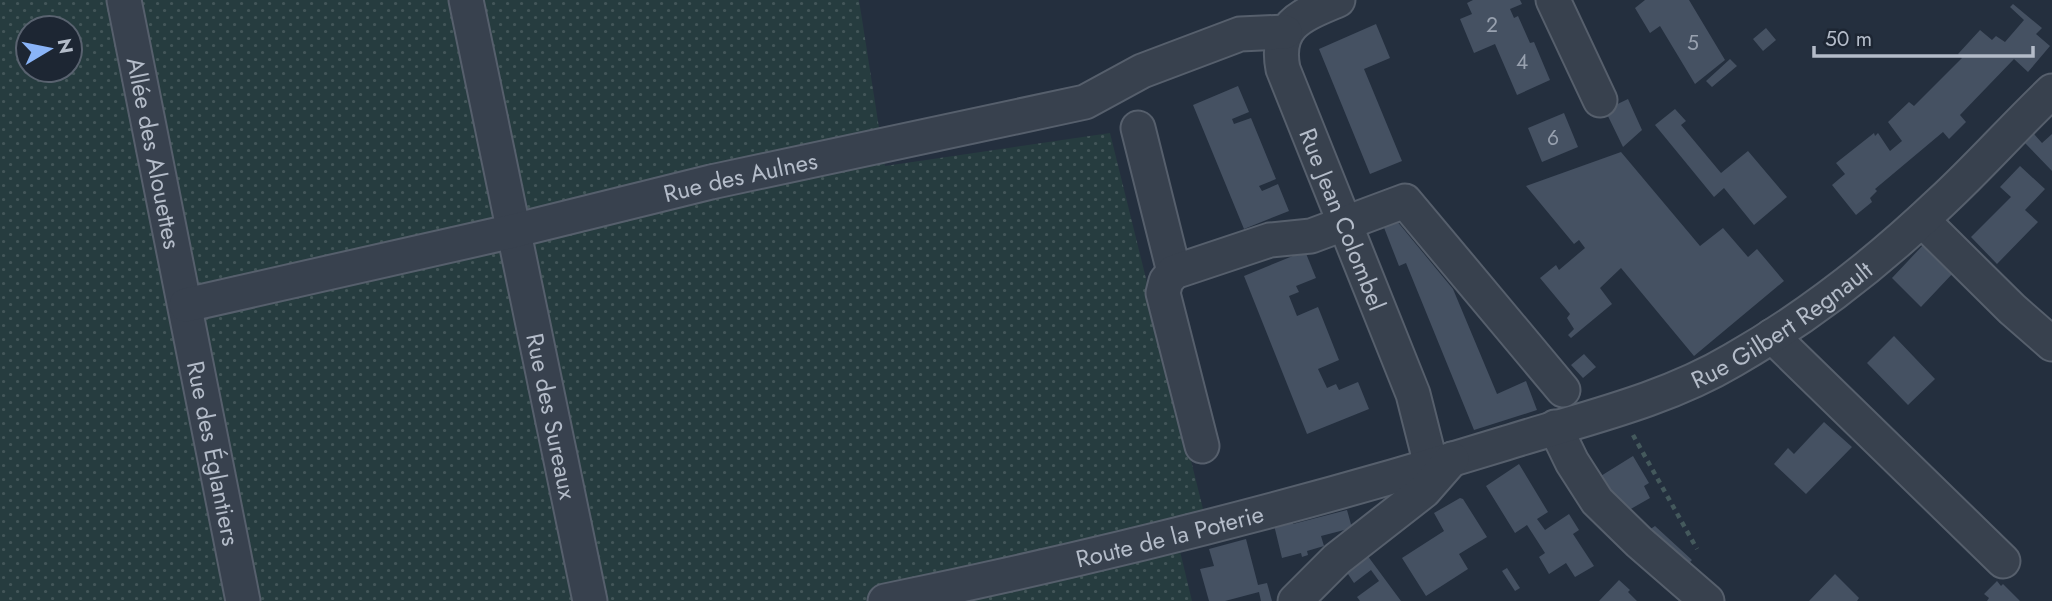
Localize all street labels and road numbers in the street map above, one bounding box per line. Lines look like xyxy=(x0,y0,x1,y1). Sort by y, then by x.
street label: Allée des Alouettes xyxy=(118,54,190,252)
street label: Rue Jean Colombel xyxy=(1291,123,1395,316)
street label: Rue des Aulnes xyxy=(660,142,820,211)
street label: Rue Gilbert Regnault xyxy=(1685,252,1880,397)
street label: Rue des Sureaux xyxy=(518,330,586,503)
street label: Rue des Églantiers xyxy=(178,358,249,549)
street label: Route de la Poterie xyxy=(1072,496,1267,576)

